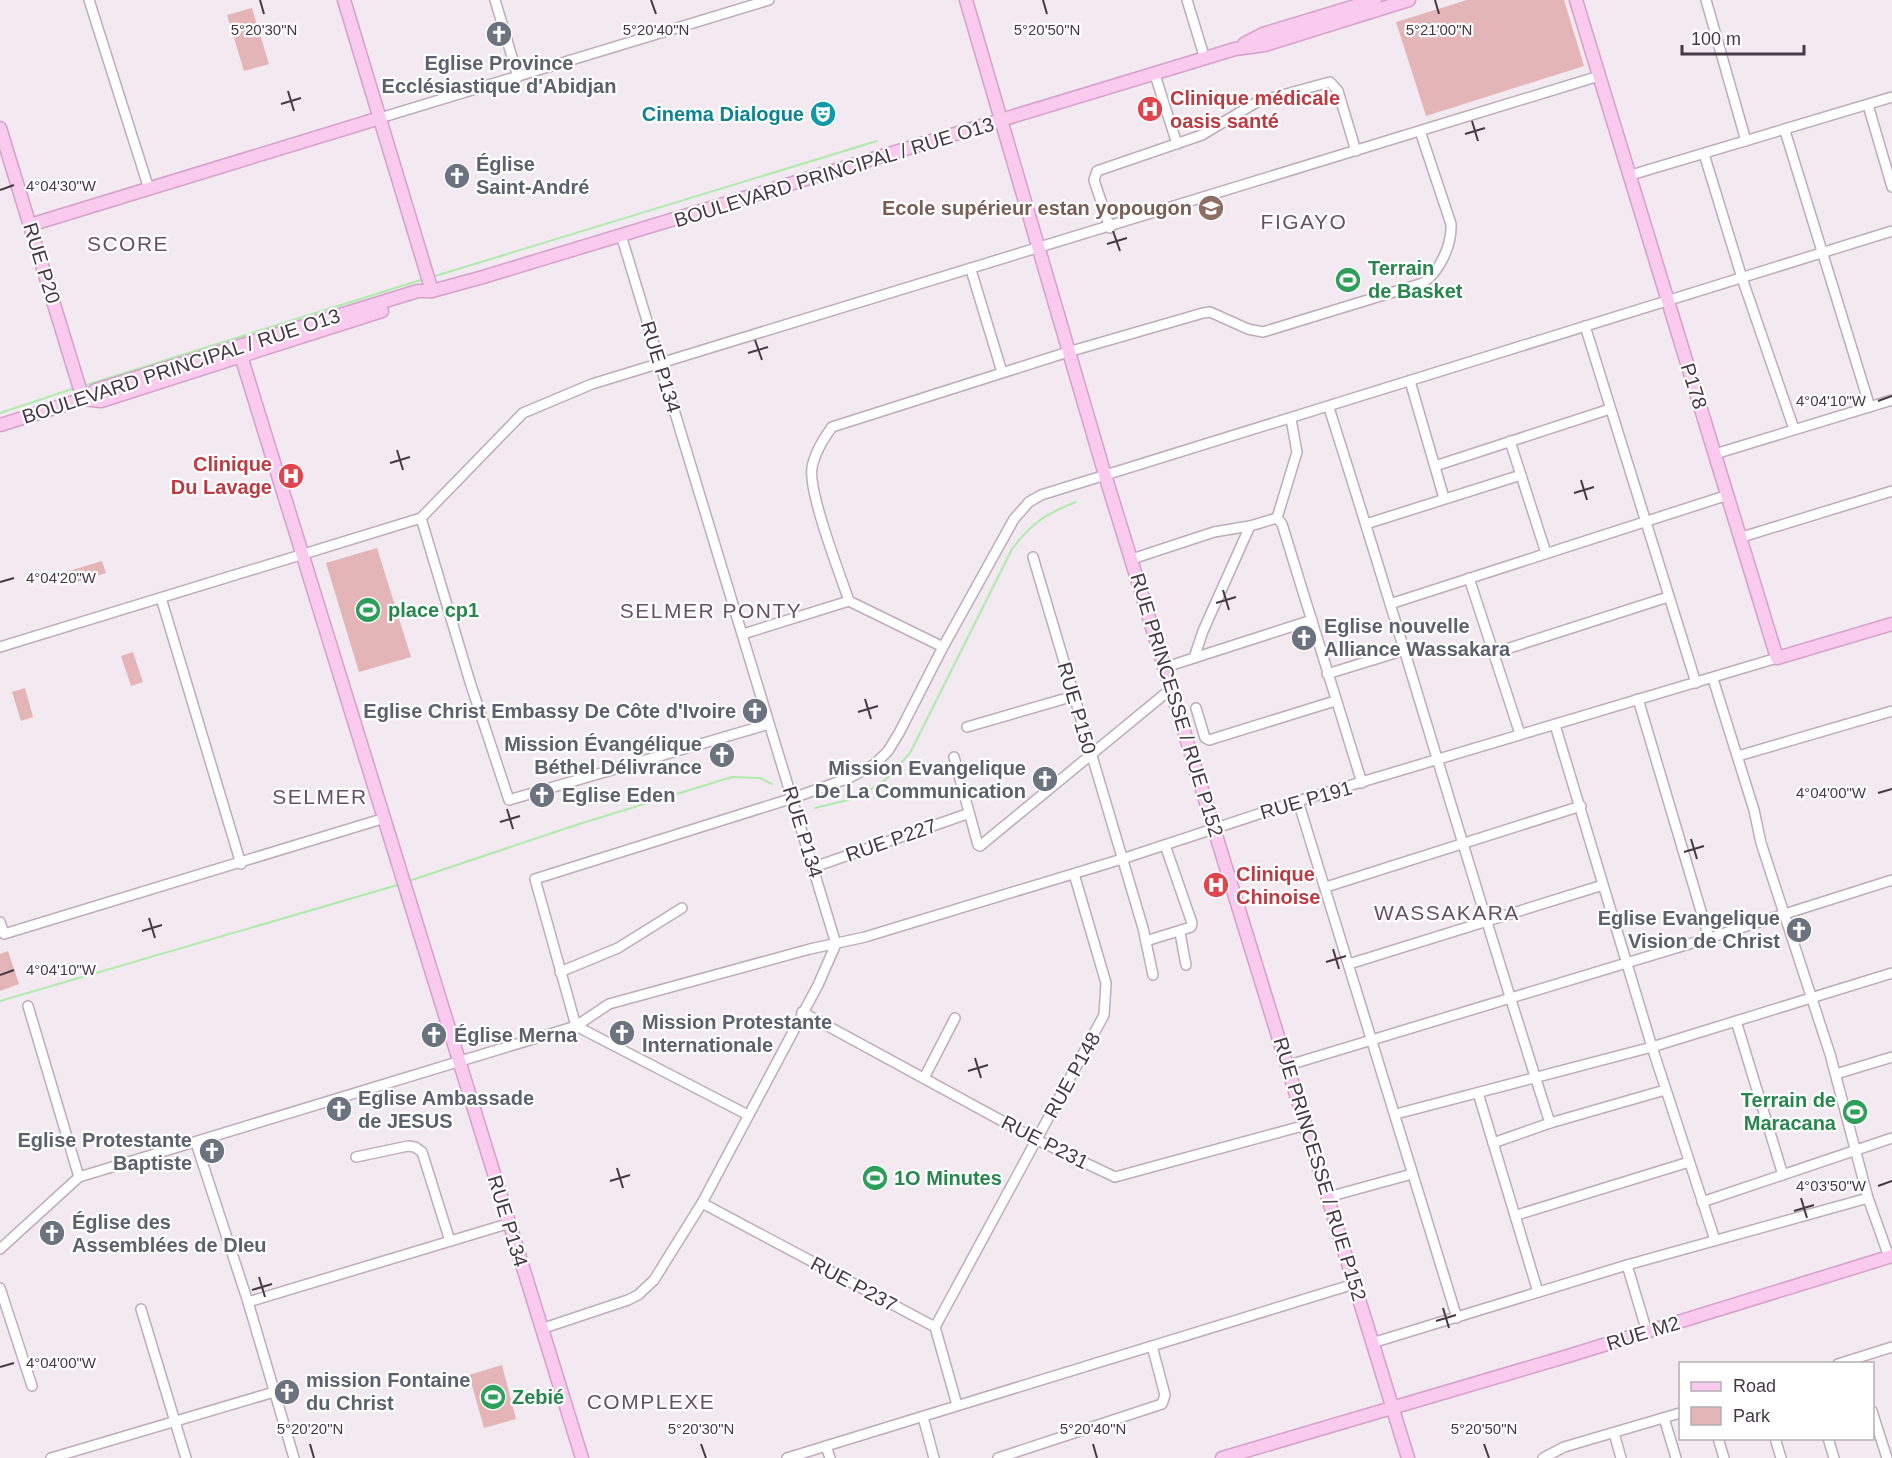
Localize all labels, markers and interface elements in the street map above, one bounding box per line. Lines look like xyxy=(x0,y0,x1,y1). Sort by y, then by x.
scale bar xyxy=(1682,18,1804,56)
church icon: Eglise Province Ecclésiastique d'Abidjan xyxy=(484,19,514,49)
text: 5°20'30"N xyxy=(231,21,297,38)
text: 5°20'40"N xyxy=(623,21,689,38)
text: 5°20'50"N xyxy=(1014,21,1080,38)
text: 5°21'00"N xyxy=(1406,21,1472,38)
text: 100 m xyxy=(1691,29,1741,49)
place label: Eglise Province Ecclésiastique d'Abidjan xyxy=(382,52,616,97)
place label: Clinique médicale oasis santé xyxy=(1170,87,1340,132)
hospital icon: Clinique médicale oasis santé xyxy=(1135,94,1165,124)
theatre icon: Cinema Dialogue xyxy=(808,99,838,129)
place label: Cinema Dialogue xyxy=(642,103,804,125)
street label: BOULEVARD PRINCIPAL / RUE O13 xyxy=(672,113,996,231)
place label: Église Saint-André xyxy=(476,153,589,198)
church icon: Église Saint-André xyxy=(442,161,472,191)
text: 4°04'30"W xyxy=(26,177,97,194)
school or university icon: Ecole supérieur estan yopougon xyxy=(1196,193,1226,223)
place label: Ecole supérieur estan yopougon xyxy=(882,197,1192,219)
district label: FIGAYO xyxy=(1261,210,1347,233)
street label: RUE P20 xyxy=(19,220,65,306)
district label: SCORE xyxy=(87,232,169,255)
place label: Terrain de Basket xyxy=(1368,257,1463,302)
sports icon: Terrain de Basket xyxy=(1333,265,1363,295)
street label: BOULEVARD PRINCIPAL / RUE O13 xyxy=(19,304,343,428)
street label: RUE P134 xyxy=(637,319,685,415)
street label: P178 xyxy=(1677,360,1711,412)
text: 4°04'10"W xyxy=(1796,392,1867,409)
place label: Clinique Du Lavage xyxy=(171,453,272,498)
hospital icon: Clinique Du Lavage xyxy=(276,461,306,491)
text: 4°04'20"W xyxy=(26,569,97,586)
street label: RUE PRINCESSE / RUE P152 xyxy=(1126,571,1228,839)
sports icon: place cp1 xyxy=(353,595,383,625)
place label: place cp1 xyxy=(388,599,479,621)
district label: SELMER PONTY xyxy=(620,599,802,622)
place label: Eglise nouvelle Alliance Wassakara xyxy=(1324,615,1511,660)
church icon: Eglise nouvelle Alliance Wassakara xyxy=(1289,623,1319,653)
street label: RUE P150 xyxy=(1053,660,1101,756)
church icon: Eglise Christ Embassy De Côte d'Ivoire xyxy=(740,696,770,726)
place label: Eglise Christ Embassy De Côte d'Ivoire xyxy=(363,700,736,722)
place label: Mission Évangélique Béthel Délivrance xyxy=(504,733,702,778)
church icon: Mission Évangélique Béthel Délivrance xyxy=(707,740,737,770)
place label: Mission Evangelique De La Communication xyxy=(815,757,1026,802)
church icon: Mission Evangelique De La Communication xyxy=(1030,764,1060,794)
street label: RUE P191 xyxy=(1258,776,1354,824)
church icon: Eglise Eden xyxy=(527,780,557,810)
place label: Eglise Eden xyxy=(562,784,675,806)
street label: RUE P134 xyxy=(779,784,827,880)
text: 4°04'00"W xyxy=(1796,784,1867,801)
district label: SELMER xyxy=(272,785,368,808)
street label: RUE P227 xyxy=(843,814,939,866)
place label: Clinique Chinoise xyxy=(1236,863,1320,908)
hospital icon: Clinique Chinoise xyxy=(1201,870,1231,900)
district label: WASSAKARA xyxy=(1374,901,1520,924)
place label: Eglise Evangelique Vision de Christ xyxy=(1598,907,1780,952)
church icon: Eglise Evangelique Vision de Christ xyxy=(1784,915,1814,945)
text: 4°04'10"W xyxy=(26,961,97,978)
place label: Mission Protestante Internationale xyxy=(642,1011,832,1056)
church icon: Mission Protestante Internationale xyxy=(607,1018,637,1048)
church icon: Église Merna xyxy=(419,1020,449,1050)
place label: Église Merna xyxy=(454,1024,578,1046)
street label: RUE P148 xyxy=(1039,1028,1105,1122)
street label: RUE PRINCESSE / RUE P152 xyxy=(1269,1035,1371,1303)
place label: Eglise Ambassade de JESUS xyxy=(358,1087,534,1132)
place label: Terrain de Maracana xyxy=(1741,1089,1837,1134)
church icon: Eglise Ambassade de JESUS xyxy=(324,1094,354,1124)
sports icon: Terrain de Maracana xyxy=(1840,1097,1870,1127)
street label: RUE P231 xyxy=(998,1111,1092,1173)
place label: Eglise Protestante Baptiste xyxy=(17,1129,192,1174)
church icon: Eglise Protestante Baptiste xyxy=(197,1136,227,1166)
sports icon: 1O Minutes xyxy=(860,1163,890,1193)
place label: 1O Minutes xyxy=(894,1167,1002,1189)
street label: RUE P134 xyxy=(484,1173,532,1269)
text: 4°03'50"W xyxy=(1796,1177,1867,1194)
place label: Église des Assemblées de DIeu xyxy=(72,1211,267,1256)
church icon: Église des Assemblées de DIeu xyxy=(37,1218,67,1248)
street label: RUE P237 xyxy=(807,1252,901,1316)
street label: RUE M2 xyxy=(1604,1311,1682,1355)
text: 4°04'00"W xyxy=(26,1354,97,1371)
legend xyxy=(1679,1362,1874,1440)
place label: mission Fontaine du Christ xyxy=(306,1369,470,1414)
text: Road xyxy=(1733,1376,1776,1396)
church icon: mission Fontaine du Christ xyxy=(272,1377,302,1407)
sports icon: Zebié xyxy=(478,1382,508,1412)
place label: Zebié xyxy=(512,1386,564,1408)
district label: COMPLEXE xyxy=(587,1390,715,1413)
text: Park xyxy=(1733,1406,1771,1426)
text: 5°20'20"N xyxy=(277,1420,343,1437)
text: 5°20'30"N xyxy=(668,1420,734,1437)
text: 5°20'40"N xyxy=(1060,1420,1126,1437)
text: 5°20'50"N xyxy=(1451,1420,1517,1437)

